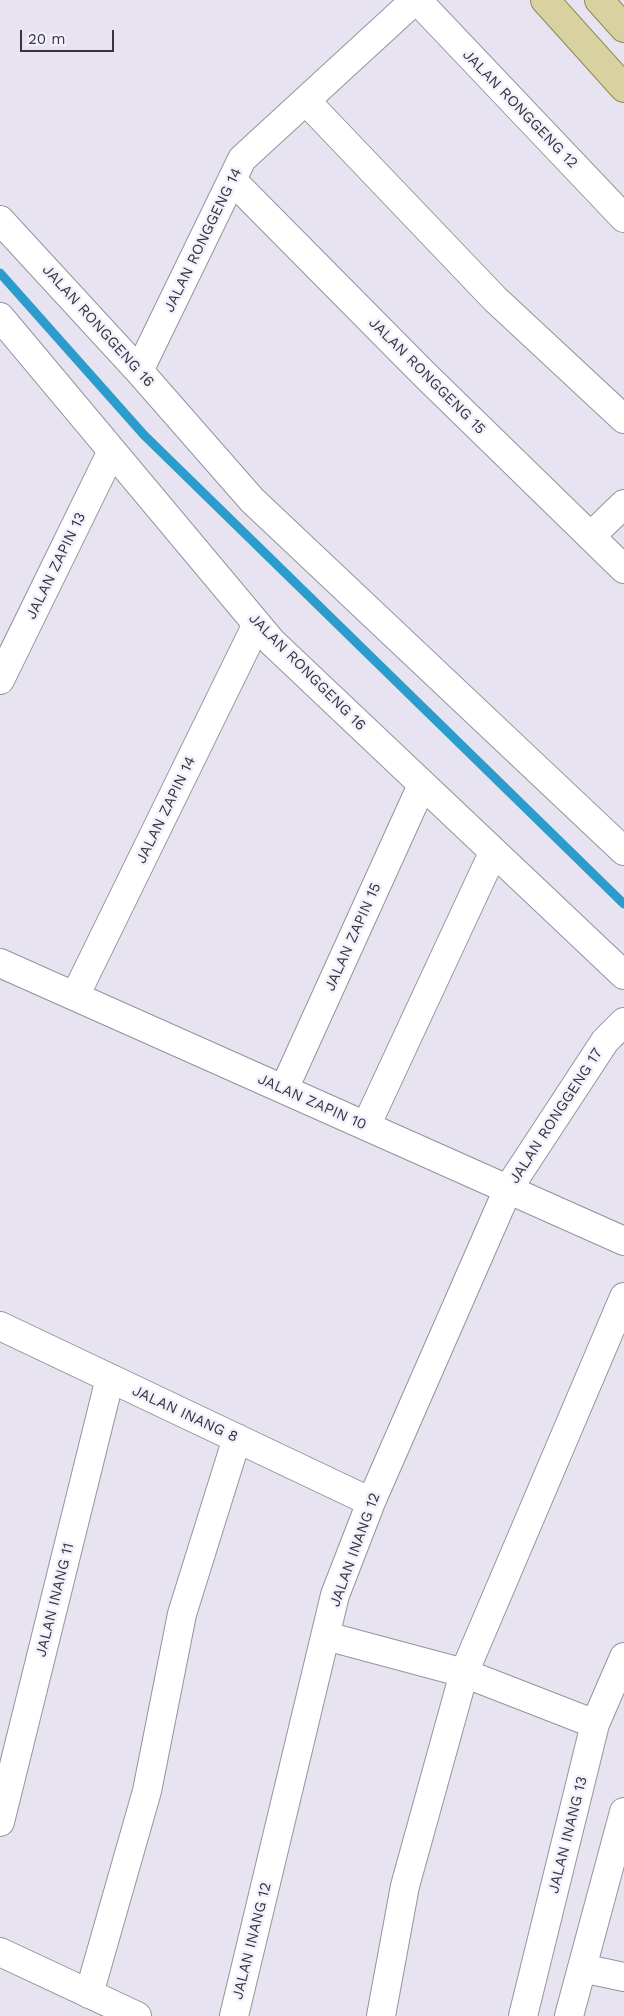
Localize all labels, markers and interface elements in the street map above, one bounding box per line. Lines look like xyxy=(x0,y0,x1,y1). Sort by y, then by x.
scale bar xyxy=(22,20,116,52)
text: 20 m xyxy=(28,30,66,48)
street label: JALAN RONGGENG 12 xyxy=(459,46,581,172)
street label: JALAN RONGGENG 14 xyxy=(160,165,246,315)
street label: JALAN RONGGENG 16 xyxy=(38,261,158,391)
street label: JALAN RONGGENG 15 xyxy=(365,314,489,438)
street label: JALAN ZAPIN 13 xyxy=(22,510,90,622)
street label: JALAN RONGGENG 16 xyxy=(245,610,369,734)
street label: JALAN ZAPIN 14 xyxy=(132,753,200,867)
street label: JALAN ZAPIN 15 xyxy=(321,880,385,994)
street label: JALAN RONGGENG 17 xyxy=(506,1045,606,1187)
street label: JALAN ZAPIN 10 xyxy=(255,1070,369,1134)
street label: JALAN INANG 8 xyxy=(129,1382,241,1446)
street label: JALAN INANG 12 xyxy=(326,1491,384,1609)
street label: JALAN INANG 11 xyxy=(32,1541,78,1659)
street label: JALAN INANG 13 xyxy=(545,1775,591,1895)
street label: JALAN INANG 12 xyxy=(229,1881,275,2001)

